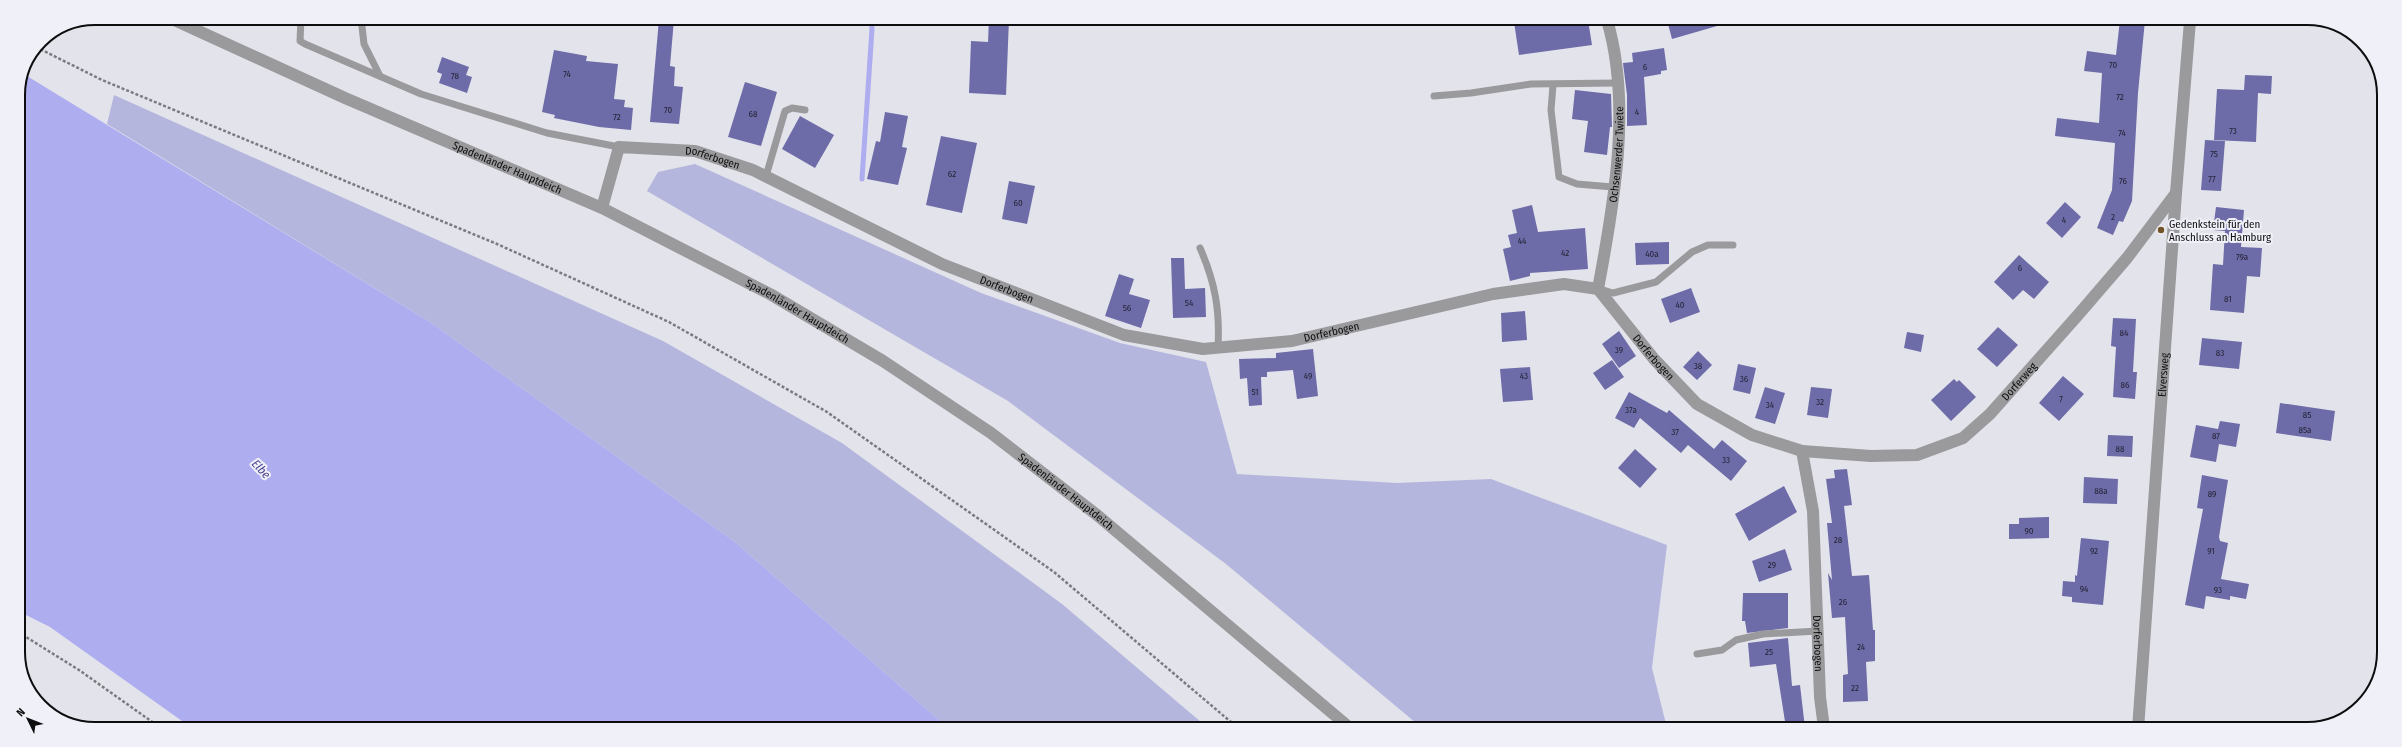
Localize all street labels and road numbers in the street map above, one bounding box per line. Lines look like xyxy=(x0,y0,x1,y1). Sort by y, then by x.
street label: Ochsenwerder Twiete xyxy=(1606,106,1626,203)
street label: Spadenländer Hauptdeich xyxy=(451,138,564,197)
street label: Dorferbogen xyxy=(685,144,742,172)
street label: Dorferbogen xyxy=(978,273,1035,306)
street label: Spadenländer Hauptdeich xyxy=(744,276,852,346)
street label: Dorferbogen xyxy=(1302,319,1360,345)
street label: Dorferbogen xyxy=(1630,332,1677,383)
street label: Elversweg xyxy=(2155,351,2171,397)
street label: Dorferweg xyxy=(1999,359,2040,403)
street label: Spadenländer Hauptdeich xyxy=(1016,450,1116,533)
street label: Dorferbogen xyxy=(1810,615,1826,672)

